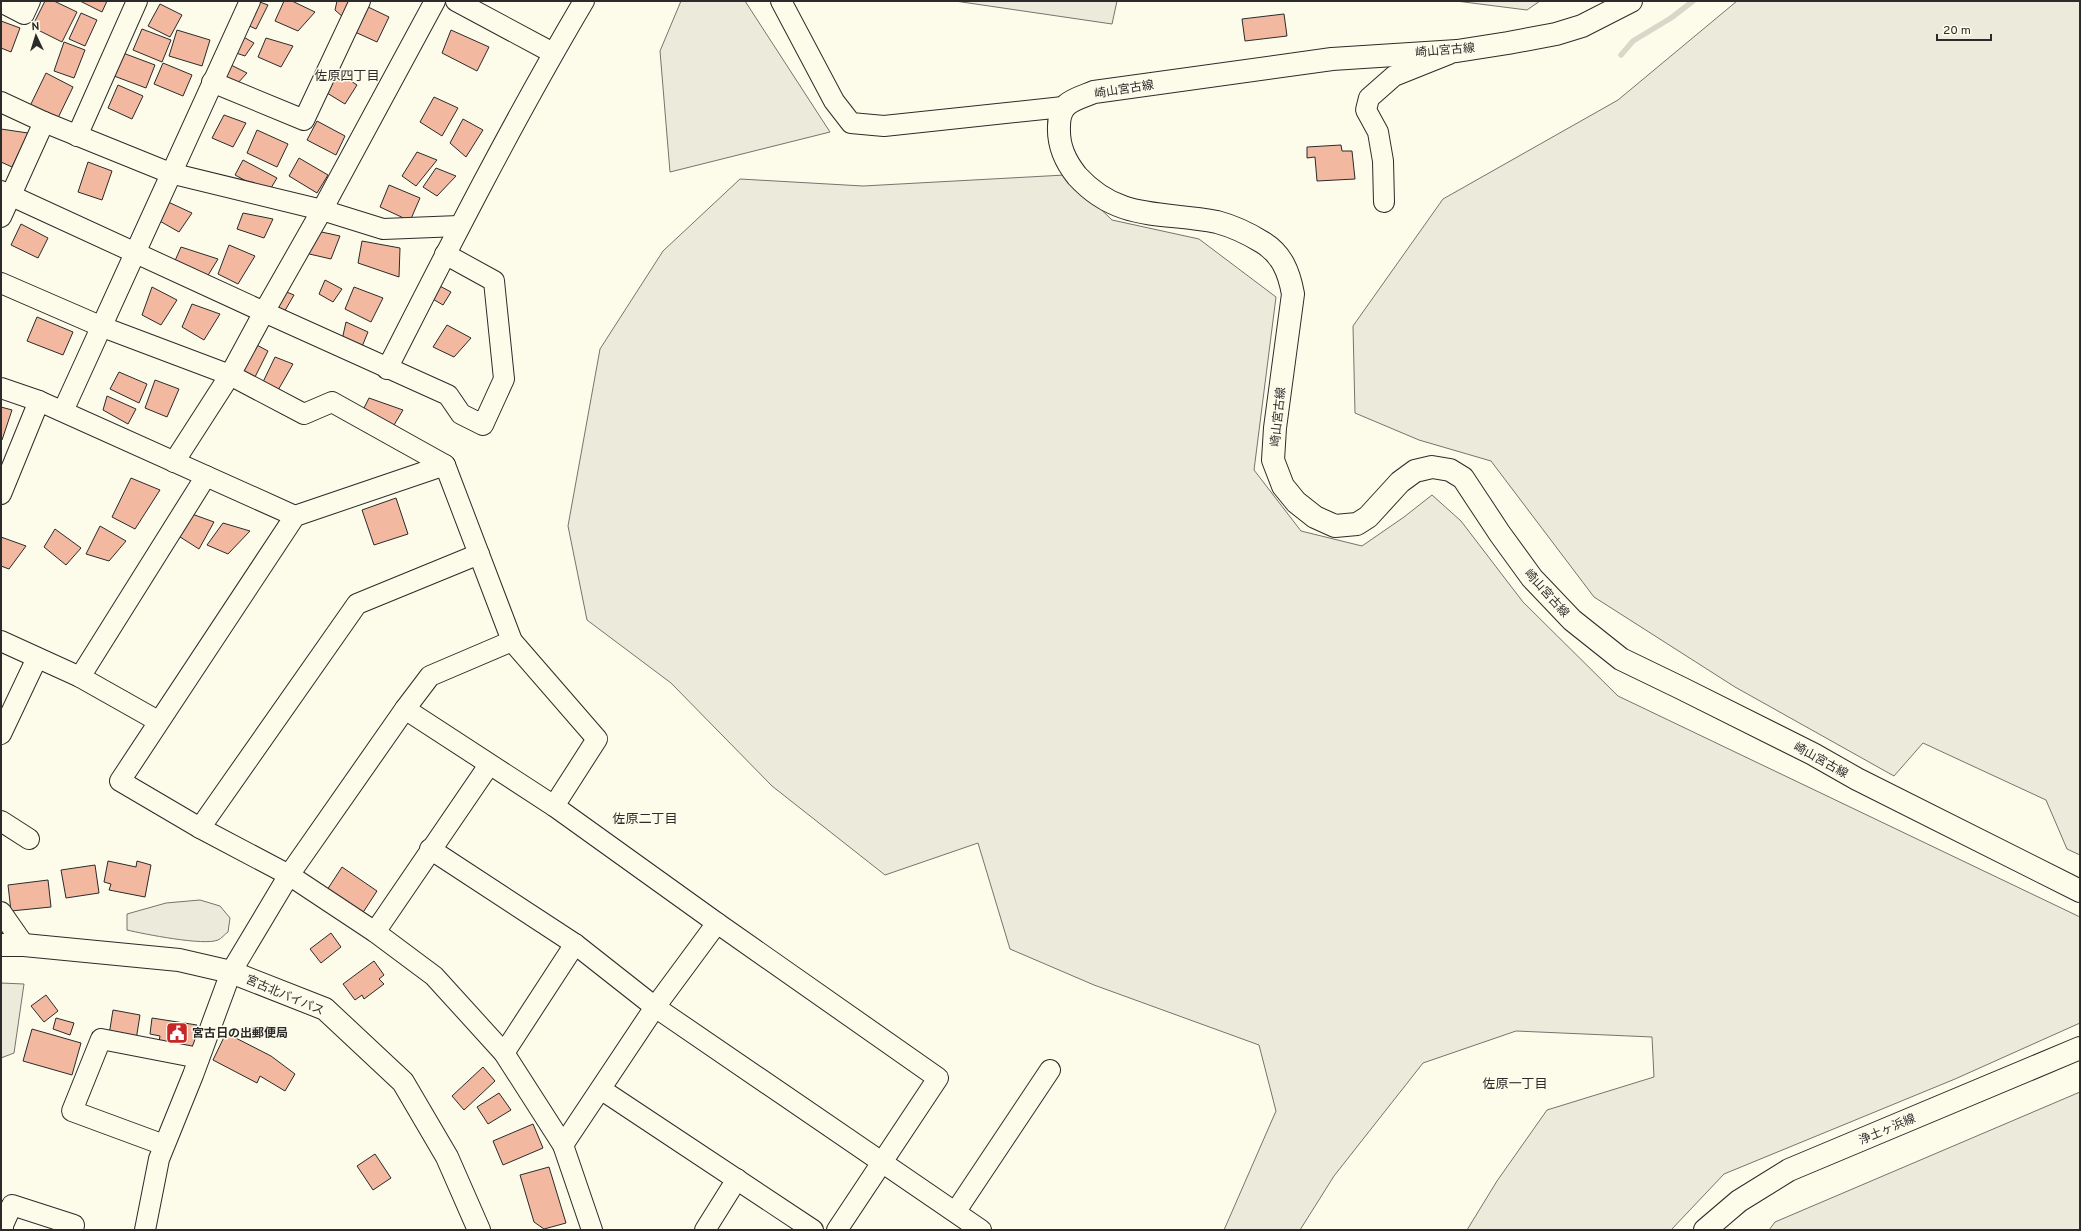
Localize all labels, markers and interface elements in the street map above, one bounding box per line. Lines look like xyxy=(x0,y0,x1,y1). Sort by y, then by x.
north arrow xyxy=(16,16,56,56)
scale bar xyxy=(1937,16,1991,42)
text: N xyxy=(31,20,40,34)
text: 20 m xyxy=(1943,23,1971,39)
street label: 崎山宮古線 xyxy=(1414,40,1476,62)
district label: 佐原四丁目 xyxy=(314,69,380,85)
street label: 崎山宮古線 xyxy=(1093,77,1155,103)
street label: 崎山宮古線 xyxy=(1268,386,1290,448)
street label: 崎山宮古線 xyxy=(1520,566,1572,621)
street label: 崎山宮古線 xyxy=(1790,739,1851,782)
district label: 佐原二丁目 xyxy=(612,812,678,828)
street label: 宮古北バイパス xyxy=(243,972,326,1020)
public building icon: 宮古日の出郵便局 xyxy=(164,1020,190,1046)
place label: 宮古日の出郵便局 xyxy=(192,1026,288,1042)
district label: 佐原一丁目 xyxy=(1482,1077,1548,1093)
street label: 浄土ヶ浜線 xyxy=(1857,1111,1918,1149)

